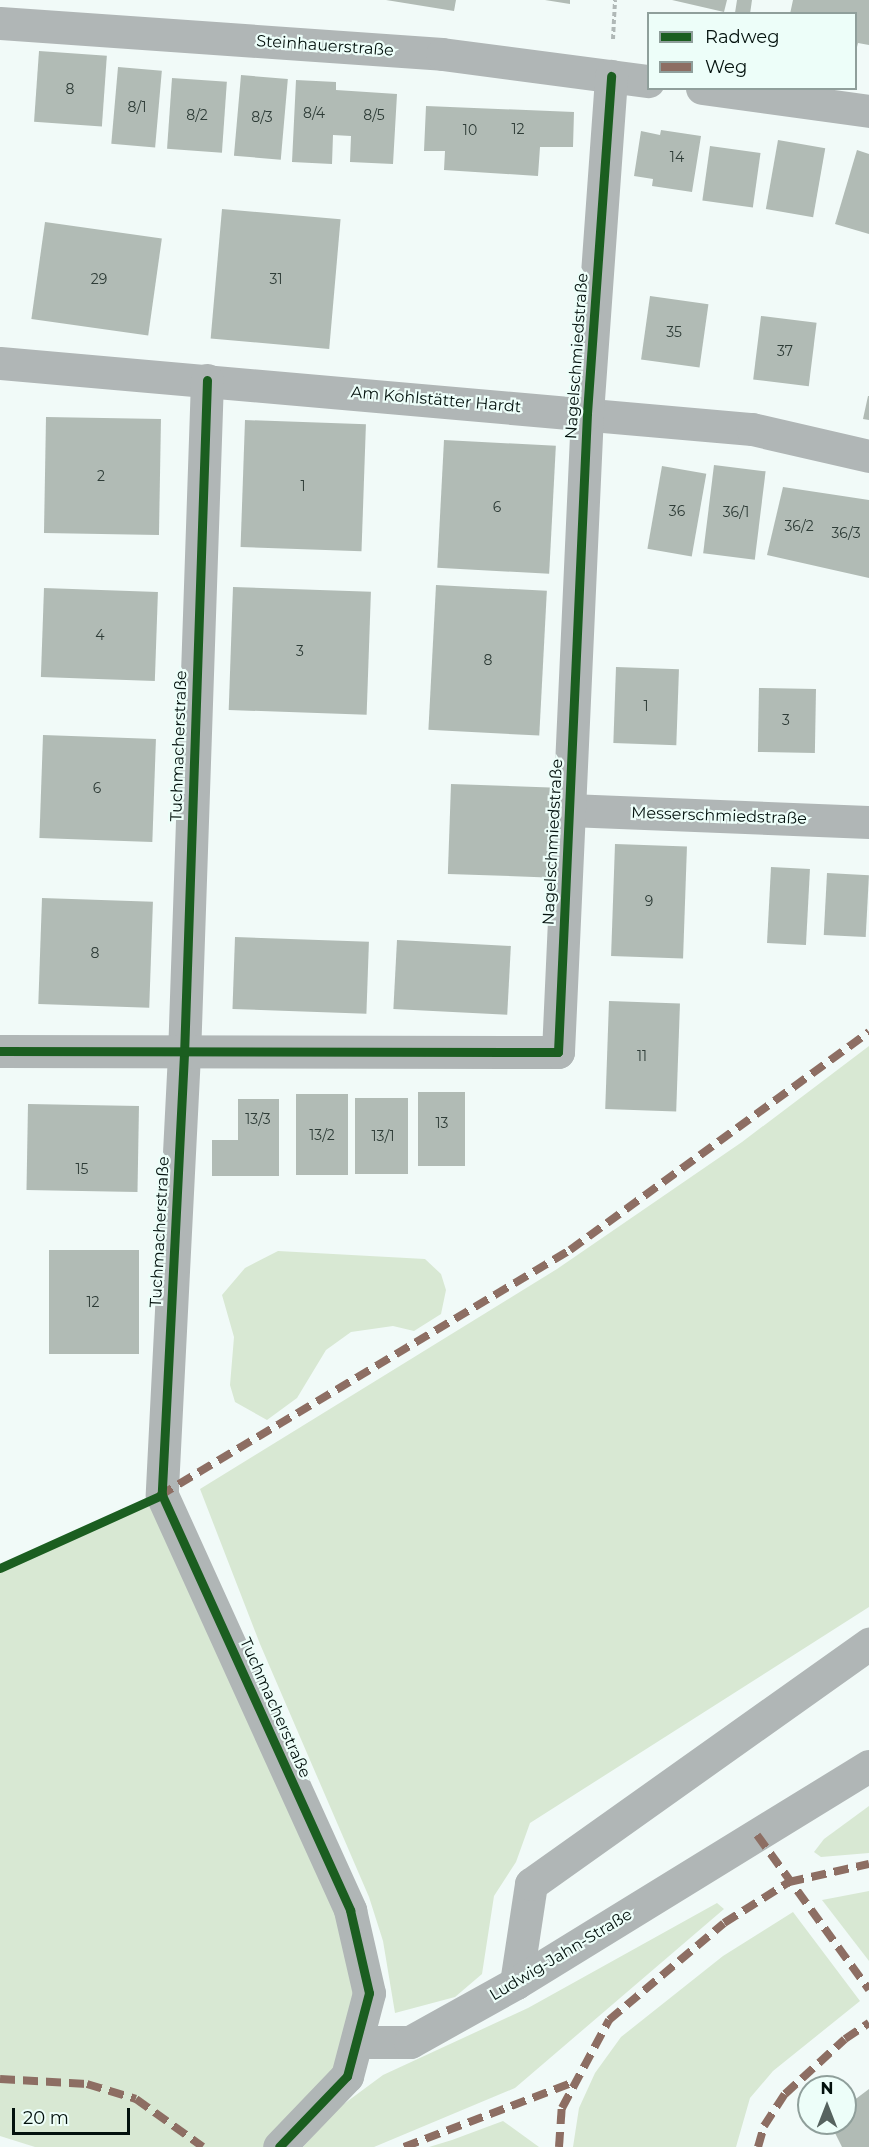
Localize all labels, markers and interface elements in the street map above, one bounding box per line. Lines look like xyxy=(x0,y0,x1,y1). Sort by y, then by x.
legend xyxy=(647,12,857,90)
text: Radweg xyxy=(705,26,780,48)
street label: Steinhauerstraße xyxy=(256,32,394,60)
text: Weg xyxy=(705,56,747,78)
house number: 8 xyxy=(66,81,74,97)
house number: 8/1 xyxy=(127,99,147,115)
house number: 8/4 xyxy=(303,105,325,121)
house number: 8/2 xyxy=(186,107,208,123)
house number: 8/5 xyxy=(363,107,385,123)
house number: 8/3 xyxy=(251,109,273,125)
house number: 12 xyxy=(511,121,525,137)
house number: 10 xyxy=(463,122,477,138)
house number: 14 xyxy=(670,149,684,165)
house number: 29 xyxy=(91,271,107,287)
house number: 31 xyxy=(270,271,282,287)
street label: Nagelschmiedstraße xyxy=(562,272,592,440)
house number: 35 xyxy=(666,324,682,340)
house number: 37 xyxy=(777,343,793,359)
street label: Am Kohlstätter Hardt xyxy=(350,383,522,417)
house number: 2 xyxy=(97,468,105,484)
house number: 1 xyxy=(300,478,306,494)
house number: 6 xyxy=(493,499,501,515)
house number: 36 xyxy=(669,503,685,519)
house number: 36/1 xyxy=(723,504,749,520)
house number: 36/2 xyxy=(784,518,814,534)
house number: 36/3 xyxy=(831,525,861,541)
house number: 4 xyxy=(95,627,105,643)
house number: 3 xyxy=(296,643,304,659)
house number: 8 xyxy=(484,652,492,668)
street label: Tuchmacherstraße xyxy=(167,670,191,822)
house number: 1 xyxy=(643,698,649,714)
house number: 3 xyxy=(782,712,790,728)
street label: Nagelschmiedstraße xyxy=(539,758,567,926)
house number: 6 xyxy=(93,780,101,796)
street label: Messerschmiedstraße xyxy=(631,803,807,829)
house number: 9 xyxy=(645,893,653,909)
house number: 8 xyxy=(91,945,99,961)
house number: 11 xyxy=(637,1048,647,1064)
house number: 13/3 xyxy=(245,1111,271,1127)
house number: 13 xyxy=(436,1115,448,1131)
house number: 13/2 xyxy=(309,1127,335,1143)
house number: 13/1 xyxy=(371,1128,395,1144)
street label: Tuchmacherstraße xyxy=(146,1156,174,1308)
house number: 15 xyxy=(76,1161,88,1177)
house number: 12 xyxy=(86,1294,100,1310)
street label: Tuchmacherstraße xyxy=(235,1635,315,1781)
street label: Ludwig-Jahn-Straße xyxy=(486,1905,636,2005)
north arrow xyxy=(797,2075,857,2135)
text: N xyxy=(821,2079,833,2098)
scale bar xyxy=(15,2096,134,2134)
text: 20 m xyxy=(23,2107,69,2129)

